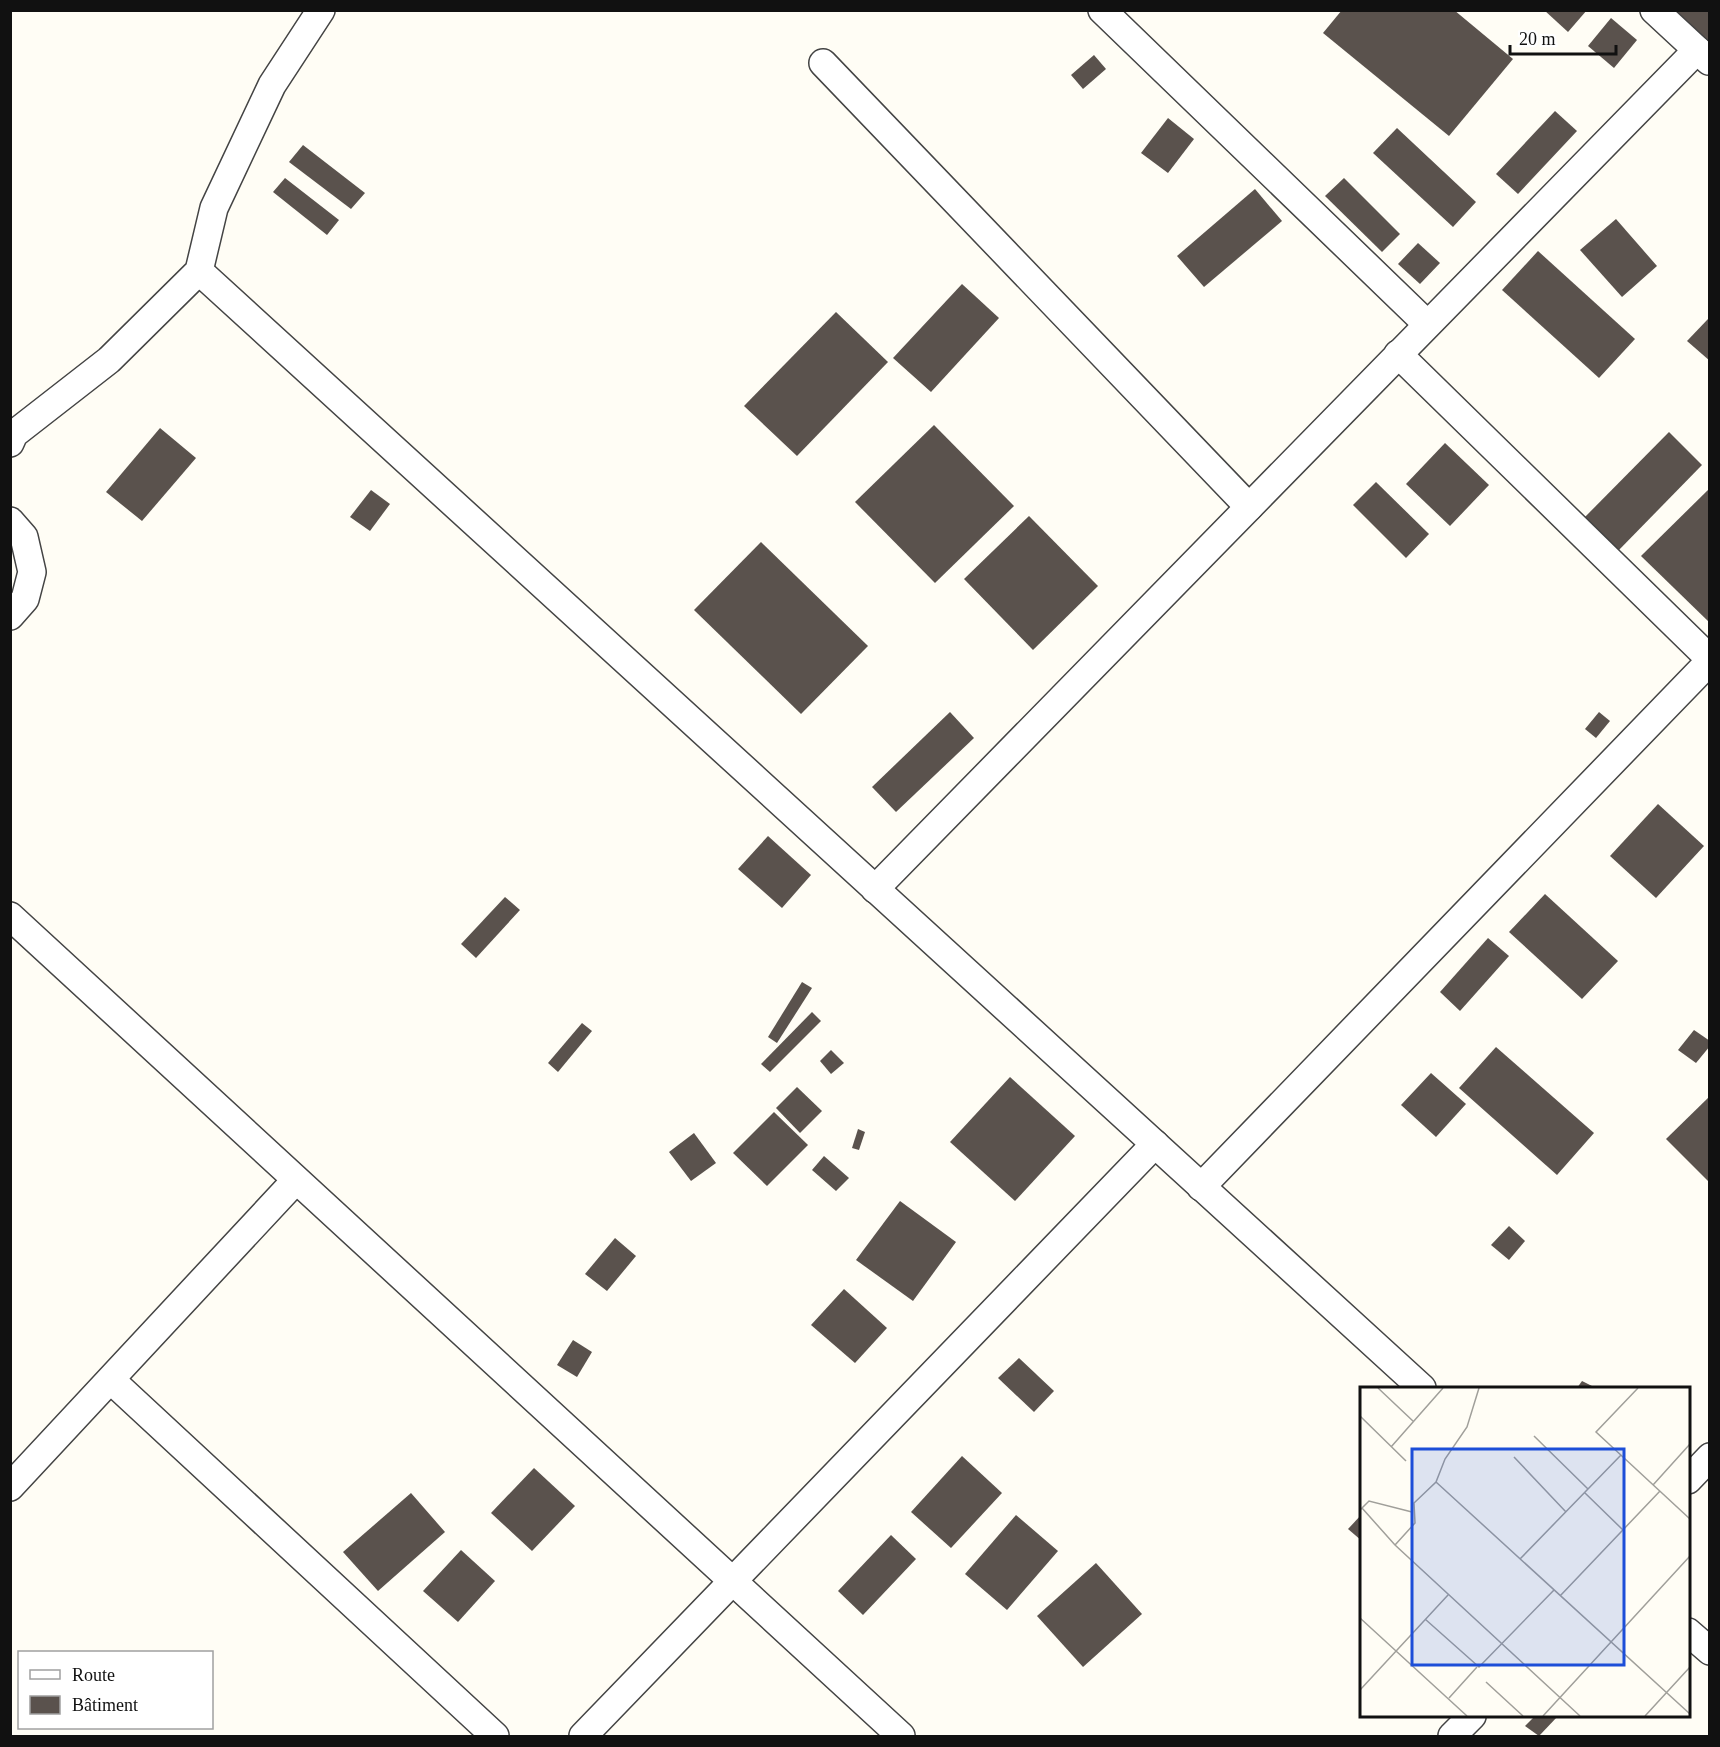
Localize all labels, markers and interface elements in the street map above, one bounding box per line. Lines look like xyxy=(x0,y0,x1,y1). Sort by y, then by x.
scale bar xyxy=(1510,18,1616,56)
text: 20 m xyxy=(1519,29,1556,49)
inset map xyxy=(1360,1387,1690,1717)
legend xyxy=(18,1651,213,1729)
text: Route xyxy=(72,1665,115,1685)
text: Bâtiment xyxy=(72,1695,138,1715)

